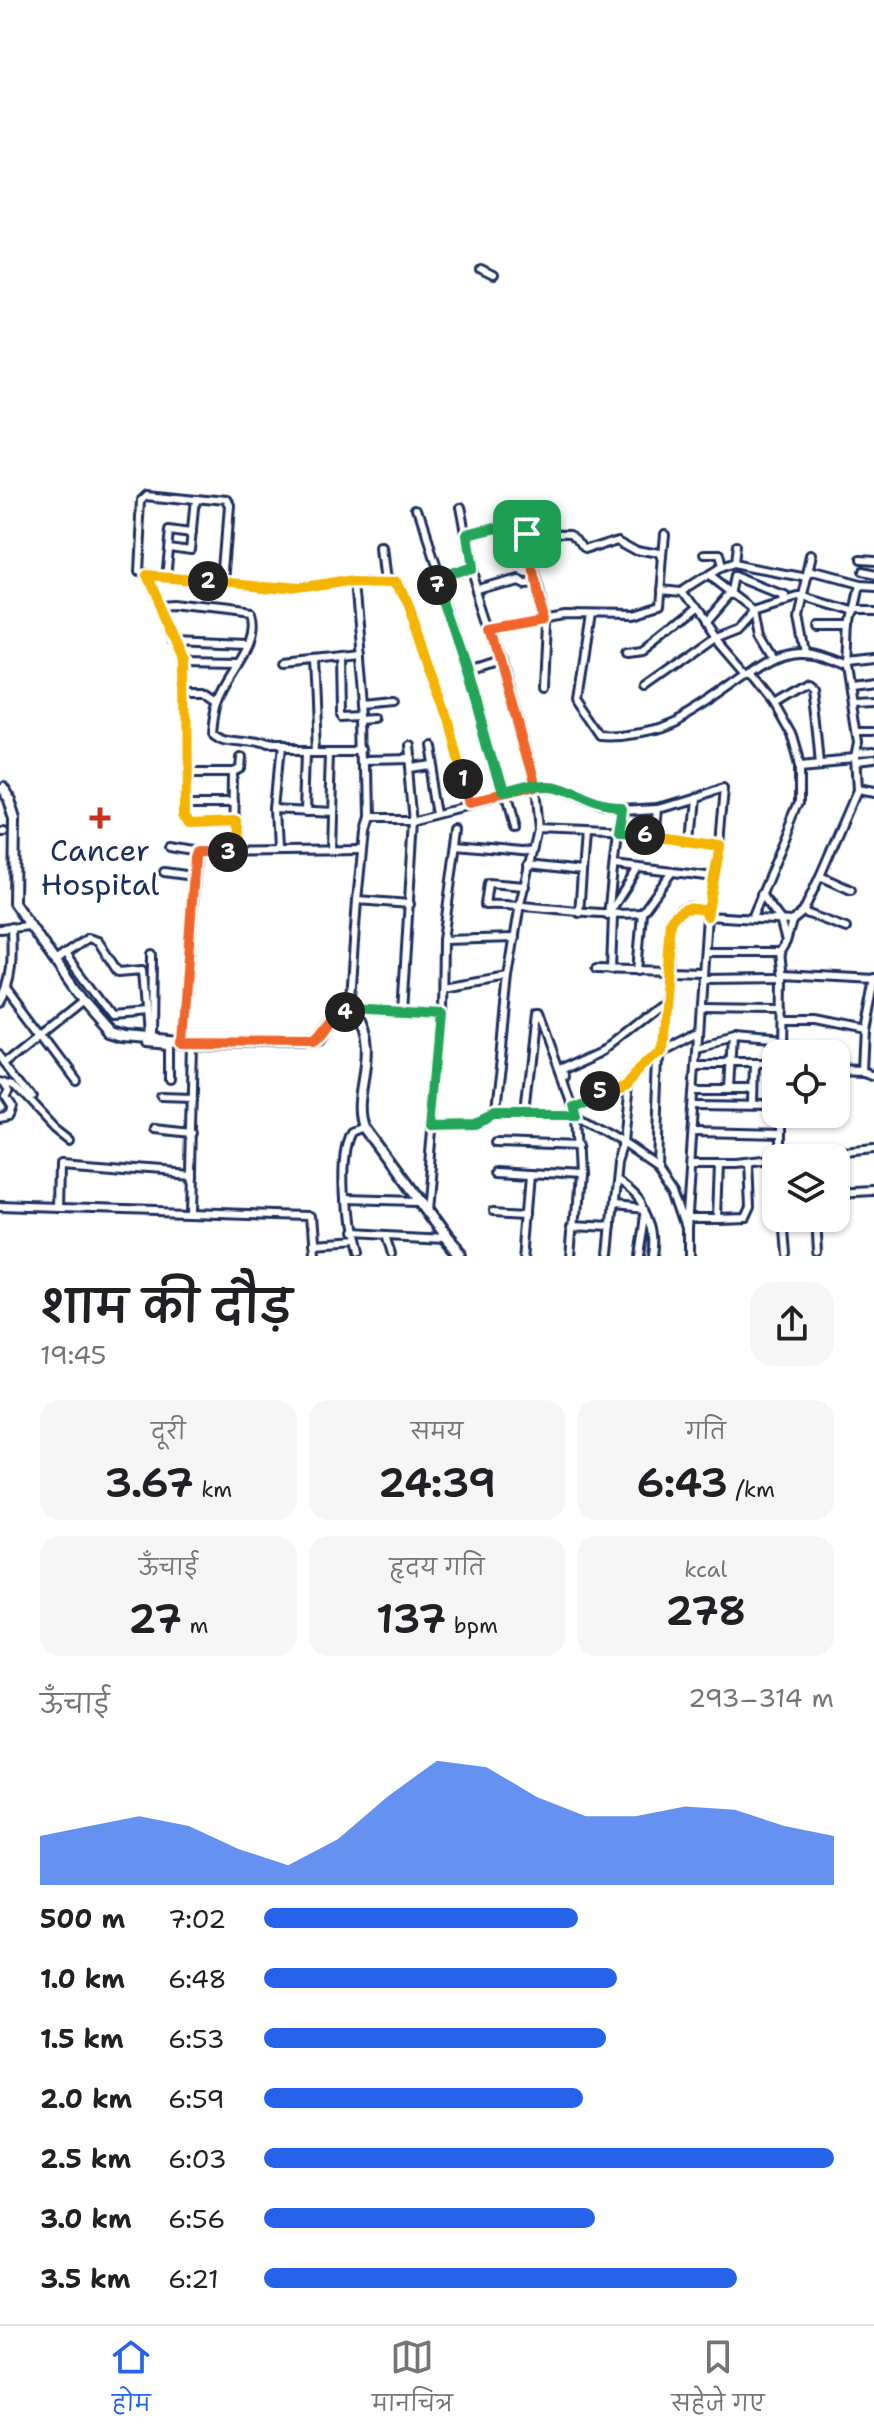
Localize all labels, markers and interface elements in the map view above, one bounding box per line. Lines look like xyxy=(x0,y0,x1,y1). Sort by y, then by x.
pin xyxy=(493,500,561,568)
icon: arrive xyxy=(505,512,549,556)
pin: 2 xyxy=(188,561,228,601)
pin: 7 xyxy=(417,565,457,605)
text: 2 xyxy=(200,566,216,595)
text: 7 xyxy=(429,570,445,599)
pin: 1 xyxy=(443,759,483,799)
text: 1 xyxy=(458,764,468,793)
marker: Cancer Hospital xyxy=(89,807,111,829)
pin: 6 xyxy=(625,815,665,855)
text: 6 xyxy=(637,820,653,849)
place label: Cancer Hospital xyxy=(41,830,159,905)
pin: 3 xyxy=(208,832,248,872)
text: 3 xyxy=(220,837,236,866)
pin: 4 xyxy=(325,992,365,1032)
text: 4 xyxy=(337,997,353,1026)
map controls xyxy=(762,1040,850,1232)
button: locate xyxy=(762,1040,850,1128)
pin: 5 xyxy=(580,1071,620,1111)
text: 5 xyxy=(593,1076,607,1105)
button: layers xyxy=(762,1144,850,1232)
text: शाम की दौड़ xyxy=(40,1277,292,1336)
button: share xyxy=(750,1282,834,1366)
text: 19:45 xyxy=(40,1337,106,1372)
text: दूरी xyxy=(151,1417,186,1446)
text: समय xyxy=(411,1417,463,1446)
text: गति xyxy=(686,1417,726,1446)
text: 3.67 xyxy=(104,1456,194,1510)
text: 24:39 xyxy=(378,1456,496,1510)
text: 6:43 xyxy=(636,1456,728,1510)
text: km xyxy=(194,1475,232,1504)
text: /km xyxy=(728,1475,775,1504)
text: ऊँचाई xyxy=(139,1553,198,1582)
text: हृदय गति xyxy=(389,1553,485,1582)
text: kcal xyxy=(684,1555,727,1584)
text: 278 xyxy=(665,1584,746,1638)
text: 27 xyxy=(128,1592,182,1646)
text: 137 xyxy=(376,1592,446,1646)
text: m xyxy=(182,1611,208,1640)
text: bpm xyxy=(446,1611,498,1640)
text: 293–314 m xyxy=(688,1680,834,1715)
text: ऊँचाई xyxy=(40,1686,110,1721)
text: 500 m xyxy=(40,1901,125,1936)
text: 7:02 xyxy=(168,1901,226,1936)
text: 1.0 km xyxy=(40,1961,125,1996)
text: 6:48 xyxy=(168,1961,227,1996)
text: 1.5 km xyxy=(40,2021,124,2056)
text: 6:53 xyxy=(168,2021,225,2056)
text: 2.0 km xyxy=(40,2081,132,2116)
text: 6:59 xyxy=(168,2081,225,2116)
text: 2.5 km xyxy=(40,2141,131,2176)
text: 6:03 xyxy=(168,2141,227,2176)
text: 3.0 km xyxy=(40,2201,132,2236)
text: 6:56 xyxy=(168,2201,226,2236)
text: 3.5 km xyxy=(40,2261,131,2296)
text: 6:21 xyxy=(168,2261,219,2296)
tab: होम xyxy=(109,2335,153,2428)
tab: मानचित्र xyxy=(372,2335,453,2428)
tab: सहेजे गए xyxy=(671,2335,765,2428)

